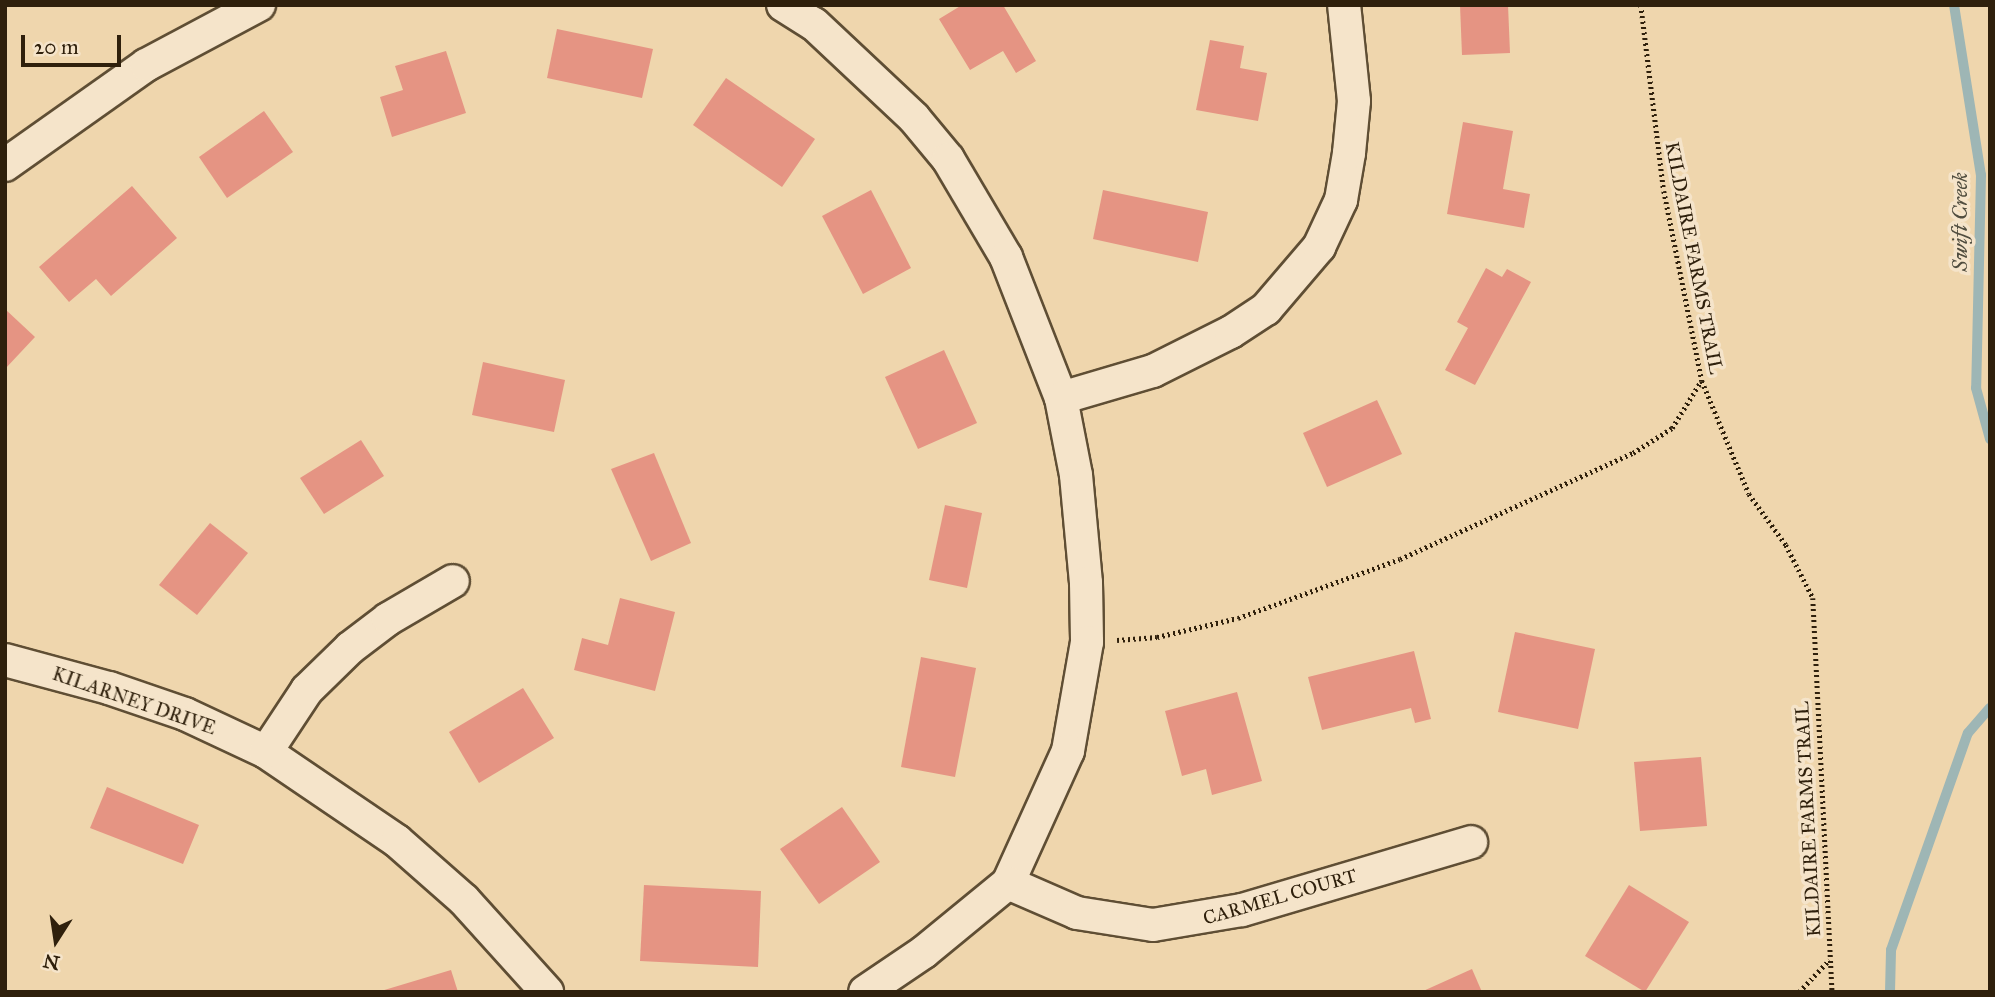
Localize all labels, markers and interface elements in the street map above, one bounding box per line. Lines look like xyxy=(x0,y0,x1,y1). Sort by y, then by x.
scale bar xyxy=(24,21,124,65)
text: 20 m xyxy=(34,34,79,60)
street label: KILDAIRE FARMS TRAIL xyxy=(1660,140,1728,376)
water label: Swift Creek xyxy=(1947,172,1973,272)
street label: KILARNEY DRIVE xyxy=(49,662,219,740)
street label: KILDAIRE FARMS TRAIL xyxy=(1790,701,1826,937)
street label: CARMEL COURT xyxy=(1201,864,1359,930)
north arrow xyxy=(21,906,91,976)
text: N xyxy=(41,949,62,975)

